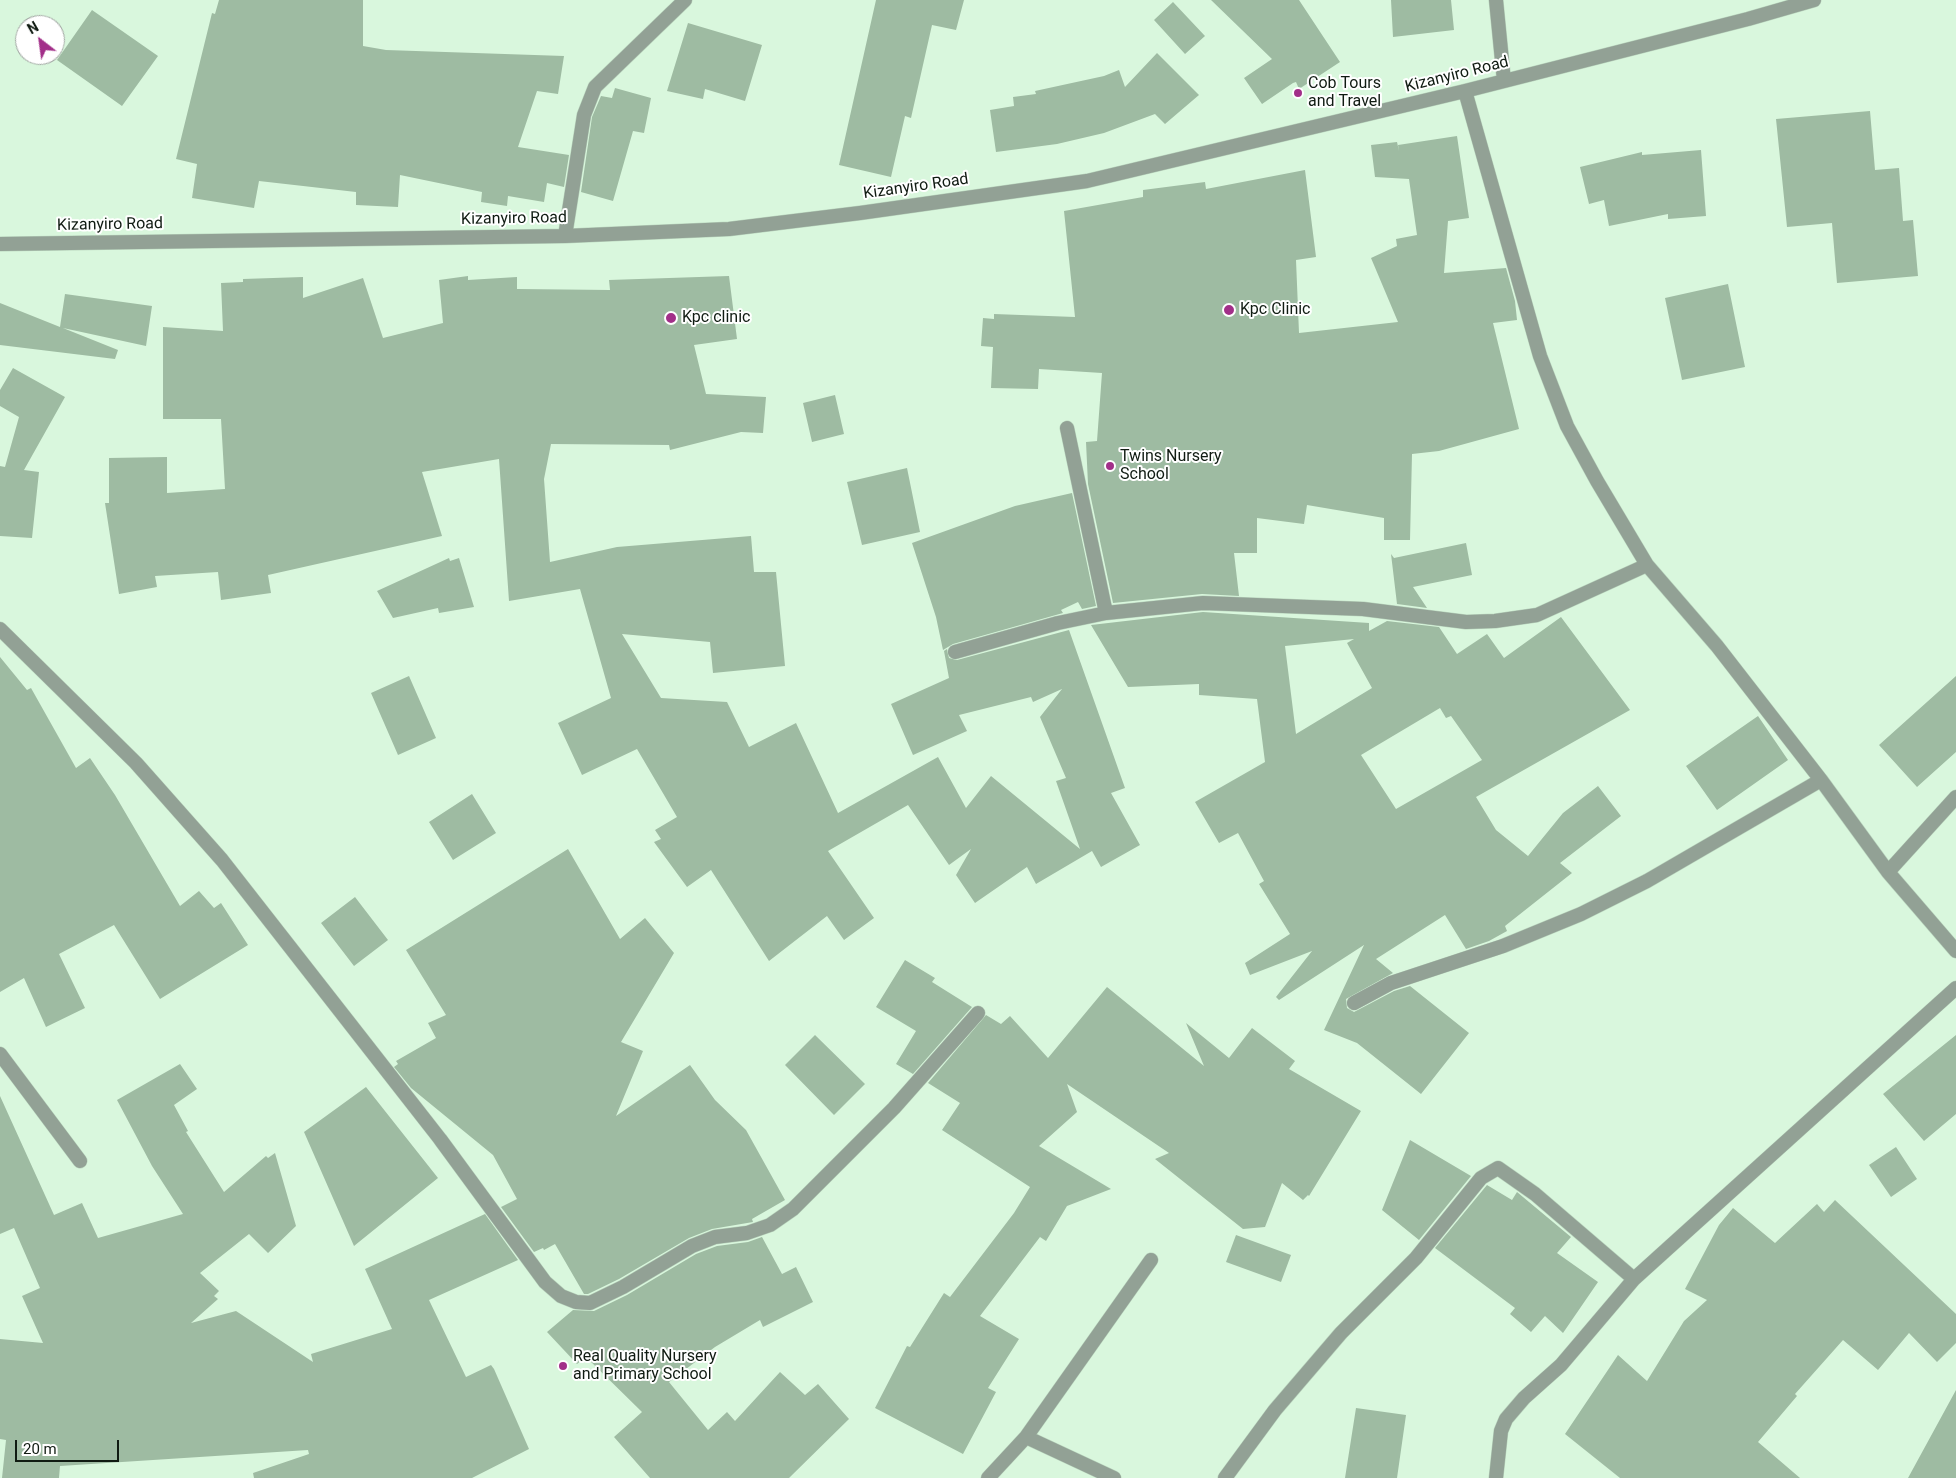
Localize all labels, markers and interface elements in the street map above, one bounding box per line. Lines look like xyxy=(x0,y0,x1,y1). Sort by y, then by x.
north arrow xyxy=(15,15,65,65)
text: N xyxy=(25,18,41,37)
street label: Kizanyiro Road xyxy=(1403,53,1511,97)
place label: Cob Tours and Travel xyxy=(1308,74,1381,112)
marker: Cob Tours and Travel xyxy=(1292,87,1304,99)
street label: Kizanyiro Road xyxy=(862,170,970,204)
street label: Kizanyiro Road xyxy=(461,208,567,230)
street label: Kizanyiro Road xyxy=(57,214,163,236)
place label: Kpc Clinic xyxy=(1240,300,1310,320)
marker: Kpc Clinic xyxy=(1222,303,1236,317)
place label: Kpc clinic xyxy=(682,308,750,328)
marker: Kpc clinic xyxy=(664,311,678,325)
place label: Twins Nursery School xyxy=(1120,447,1222,485)
marker: Twins Nursery School xyxy=(1104,460,1116,472)
place label: Real Quality Nursery and Primary School xyxy=(573,1347,717,1385)
marker: Real Quality Nursery and Primary School xyxy=(557,1360,569,1372)
scale bar xyxy=(18,1430,121,1462)
text: 20 m xyxy=(23,1440,57,1458)

